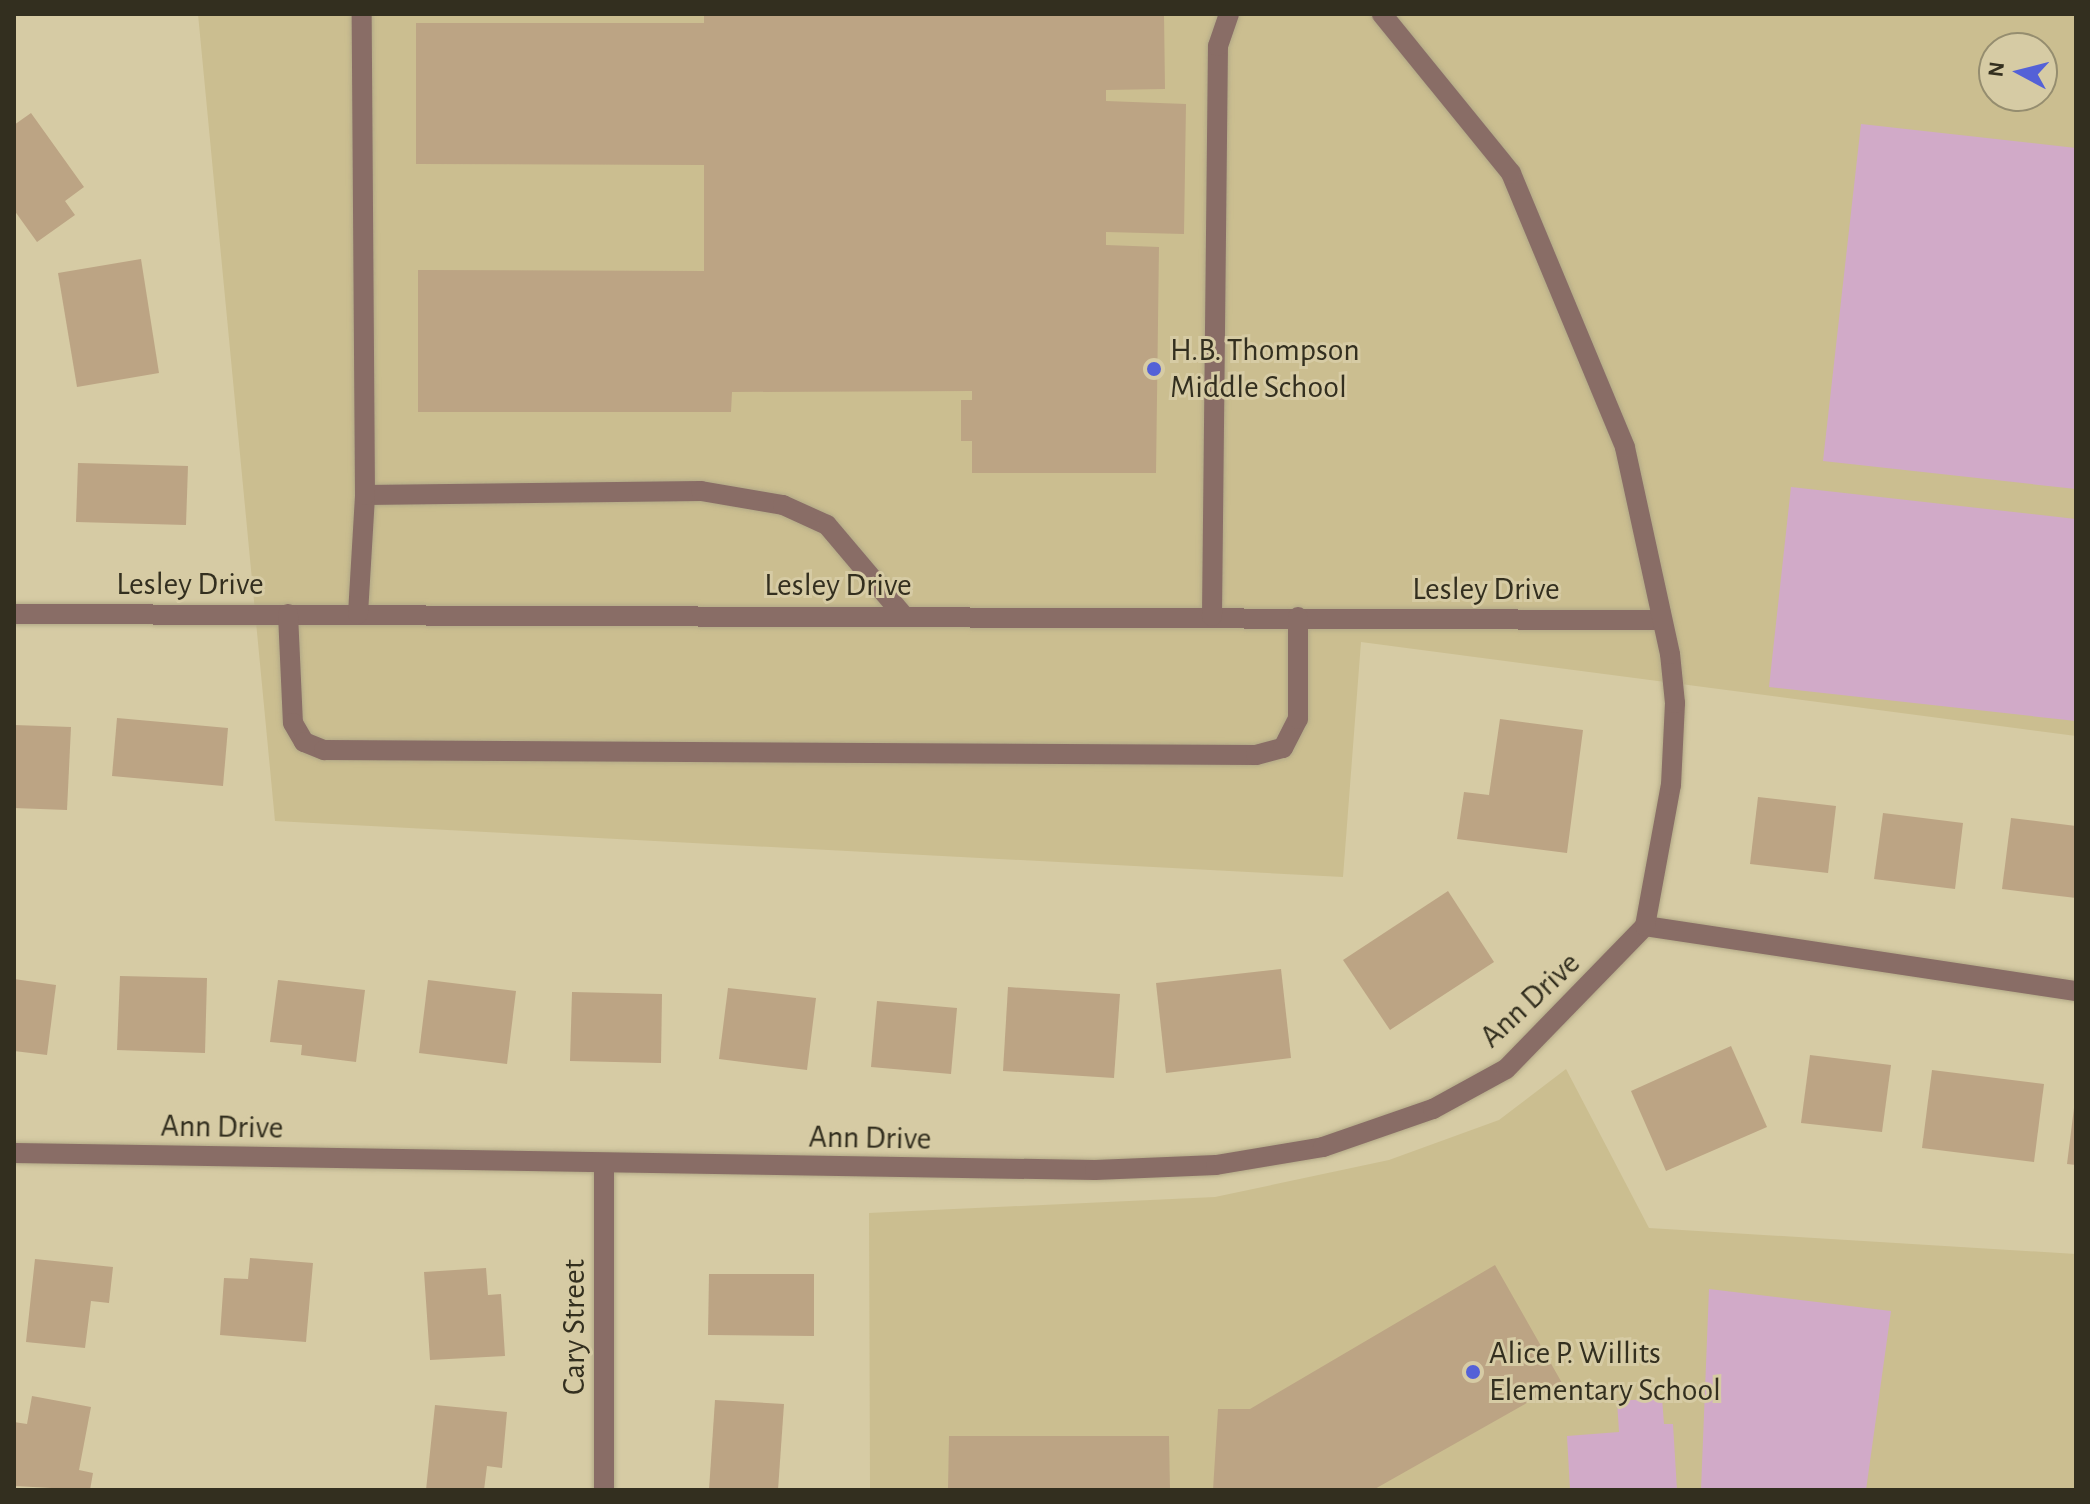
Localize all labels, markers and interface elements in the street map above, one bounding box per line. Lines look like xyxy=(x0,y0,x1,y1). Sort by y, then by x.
north arrow xyxy=(1978,32,2058,112)
text: N xyxy=(1984,60,2008,78)
place label: H.B. Thompson Middle School xyxy=(1170,332,1360,407)
marker: H.B. Thompson Middle School xyxy=(1145,360,1163,378)
street label: Lesley Drive xyxy=(116,565,264,603)
street label: Lesley Drive xyxy=(764,566,912,604)
street label: Lesley Drive xyxy=(1412,570,1560,608)
street label: Ann Drive xyxy=(1472,944,1588,1056)
street label: Ann Drive xyxy=(160,1107,284,1147)
street label: Ann Drive xyxy=(808,1118,932,1158)
street label: Cary Street xyxy=(555,1259,593,1395)
place label: Alice P. Willits Elementary School xyxy=(1489,1335,1721,1410)
marker: Alice P. Willits Elementary School xyxy=(1464,1363,1482,1381)

